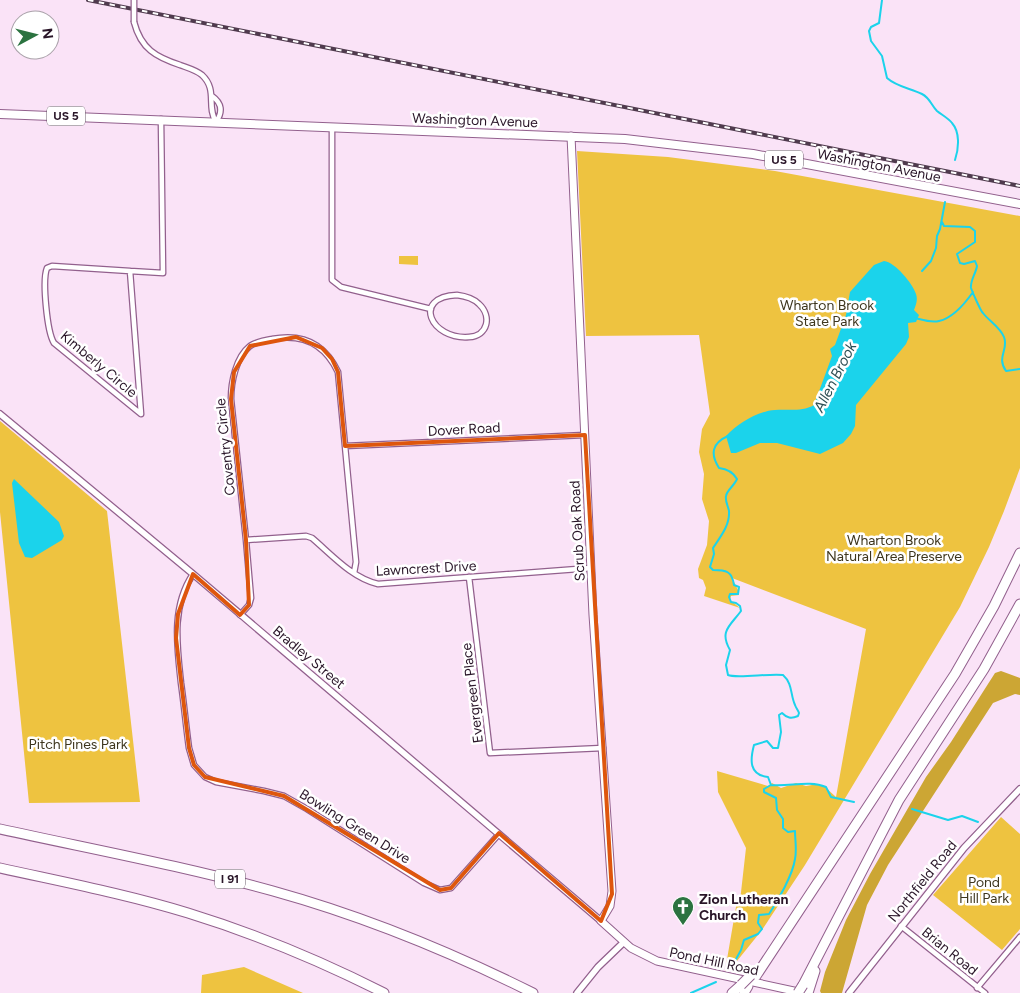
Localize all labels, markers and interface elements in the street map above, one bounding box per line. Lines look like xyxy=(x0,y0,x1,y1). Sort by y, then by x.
north arrow xyxy=(10,10,60,60)
text: N xyxy=(38,27,57,40)
road number: US 5 xyxy=(47,106,85,125)
street label: Washington Avenue xyxy=(412,110,538,131)
street label: Washington Avenue xyxy=(816,145,943,186)
road number: US 5 xyxy=(765,150,803,170)
park label: Wharton Brook State Park xyxy=(780,297,874,330)
street label: Kimberly Circle xyxy=(57,327,141,402)
water label: Allen Brook xyxy=(809,338,861,416)
street label: Coventry Circle xyxy=(212,397,239,496)
street label: Dover Road xyxy=(427,419,501,440)
street label: Scrub Oak Road xyxy=(566,480,589,582)
park label: Wharton Brook Natural Area Preserve xyxy=(826,532,962,565)
street label: Lawncrest Drive xyxy=(375,557,477,580)
street label: Bradley Street xyxy=(269,622,348,693)
street label: Evergreen Place xyxy=(458,642,487,744)
park label: Pitch Pines Park xyxy=(29,736,128,753)
street label: Bowling Green Drive xyxy=(296,785,414,868)
street label: Northfield Road xyxy=(884,837,960,925)
road number: I 91 xyxy=(215,870,245,889)
park label: Pond Hill Park xyxy=(959,874,1009,907)
place label: Zion Lutheran Church xyxy=(699,891,789,924)
church icon: Zion Lutheran Church xyxy=(671,895,695,926)
street label: Brian Road xyxy=(918,924,981,979)
street label: Pond Hill Road xyxy=(668,944,760,979)

